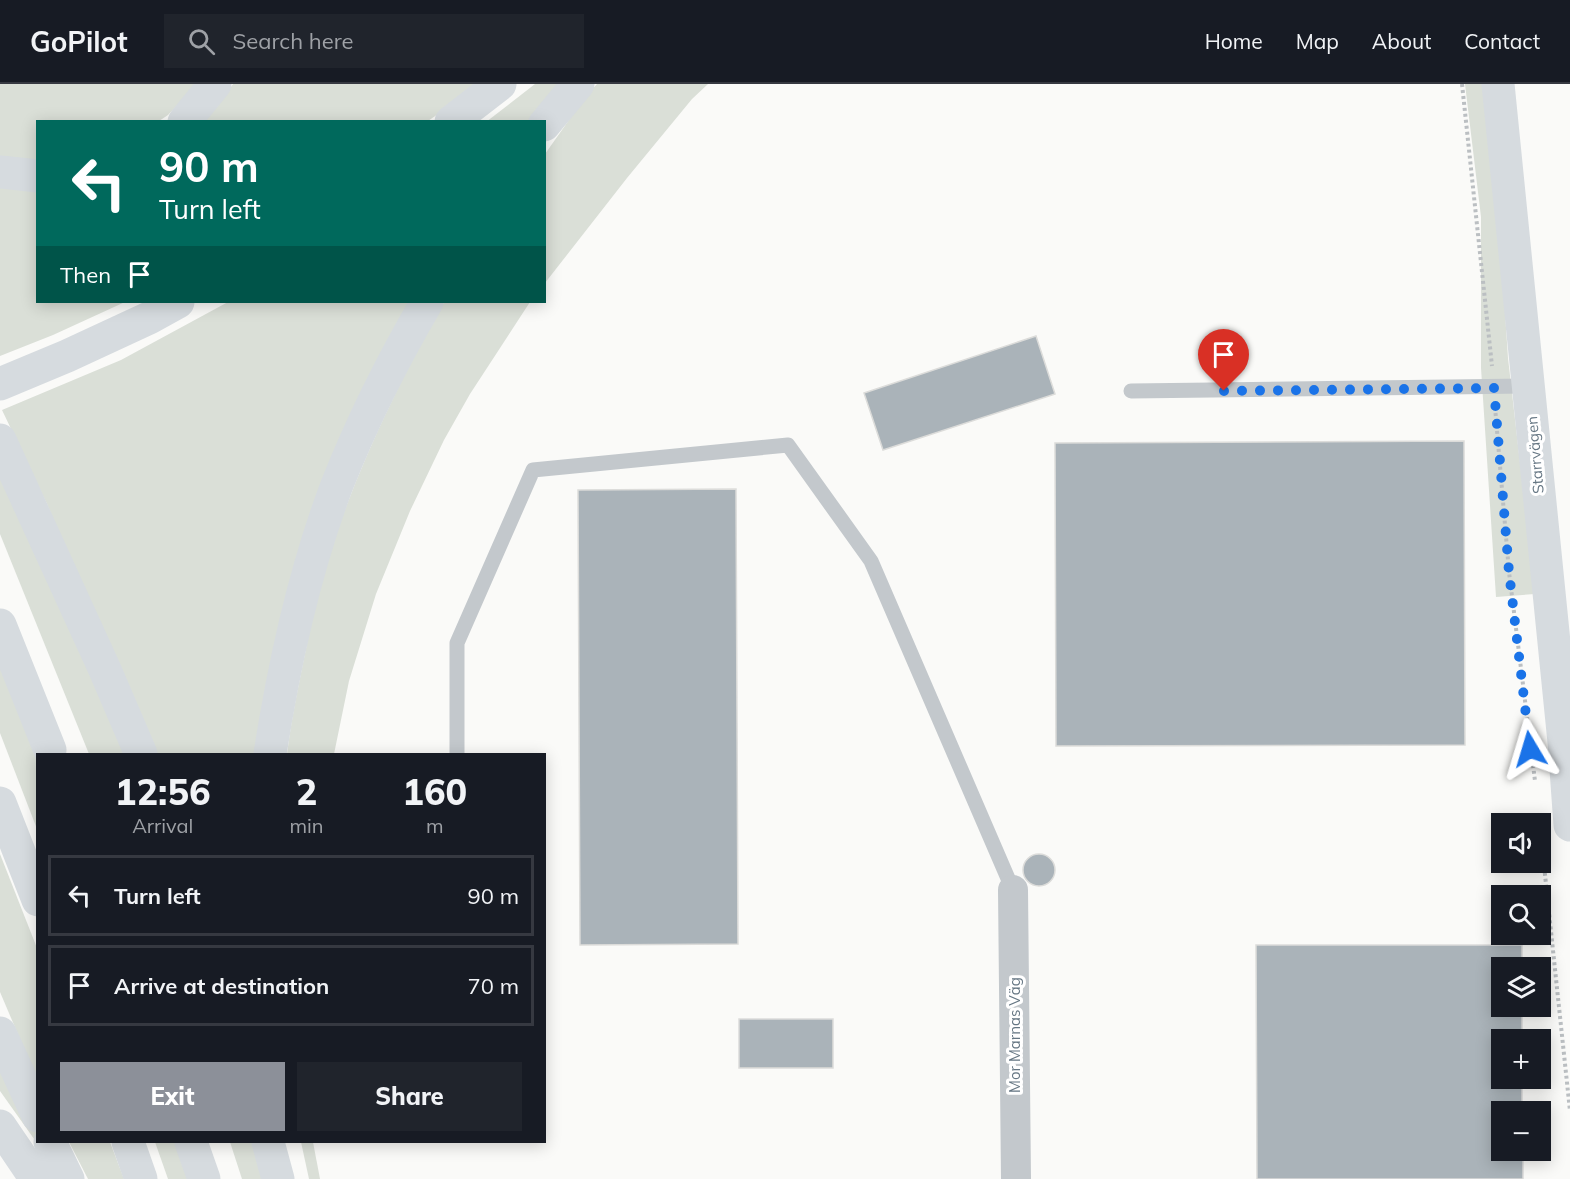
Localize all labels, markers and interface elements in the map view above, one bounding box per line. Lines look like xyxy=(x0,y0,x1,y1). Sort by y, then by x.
search box xyxy=(164,14,584,68)
text: GoPilot xyxy=(30,24,128,59)
icon: search xyxy=(185,25,218,58)
text: Search here xyxy=(233,27,354,55)
text: Home xyxy=(1205,28,1263,54)
text: Map xyxy=(1296,28,1339,54)
text: About xyxy=(1372,28,1431,54)
text: Contact xyxy=(1464,28,1540,54)
text: 90 m xyxy=(159,140,259,193)
icon: left xyxy=(60,144,138,222)
text: Turn left xyxy=(159,192,261,226)
icon: arrive xyxy=(123,258,156,291)
text: Then xyxy=(60,261,111,289)
pin xyxy=(1198,329,1249,391)
icon: arrive xyxy=(1207,338,1240,371)
street label: Starrvägen xyxy=(1522,415,1548,495)
position arrow xyxy=(1498,717,1562,781)
text: 12:56 xyxy=(115,769,211,814)
text: 2 xyxy=(296,769,317,814)
text: 160 xyxy=(402,769,467,814)
text: Arrival xyxy=(132,813,193,838)
text: min xyxy=(289,813,324,838)
text: m xyxy=(426,813,444,838)
map controls xyxy=(1491,813,1551,1161)
button: sound xyxy=(1491,813,1551,873)
icon: left xyxy=(63,879,96,912)
text: Turn left xyxy=(114,882,201,910)
text: 90 m xyxy=(468,882,519,910)
button: search xyxy=(1491,885,1551,945)
button: layers xyxy=(1491,957,1551,1017)
icon: arrive xyxy=(63,969,96,1002)
text: Arrive at destination xyxy=(114,972,329,1000)
text: 70 m xyxy=(468,972,519,1000)
street label: Mor Marnas Väg xyxy=(1005,977,1024,1093)
button: + xyxy=(1491,1029,1551,1089)
button: Exit xyxy=(60,1062,285,1131)
button: Share xyxy=(297,1062,522,1131)
button: − xyxy=(1491,1101,1551,1161)

